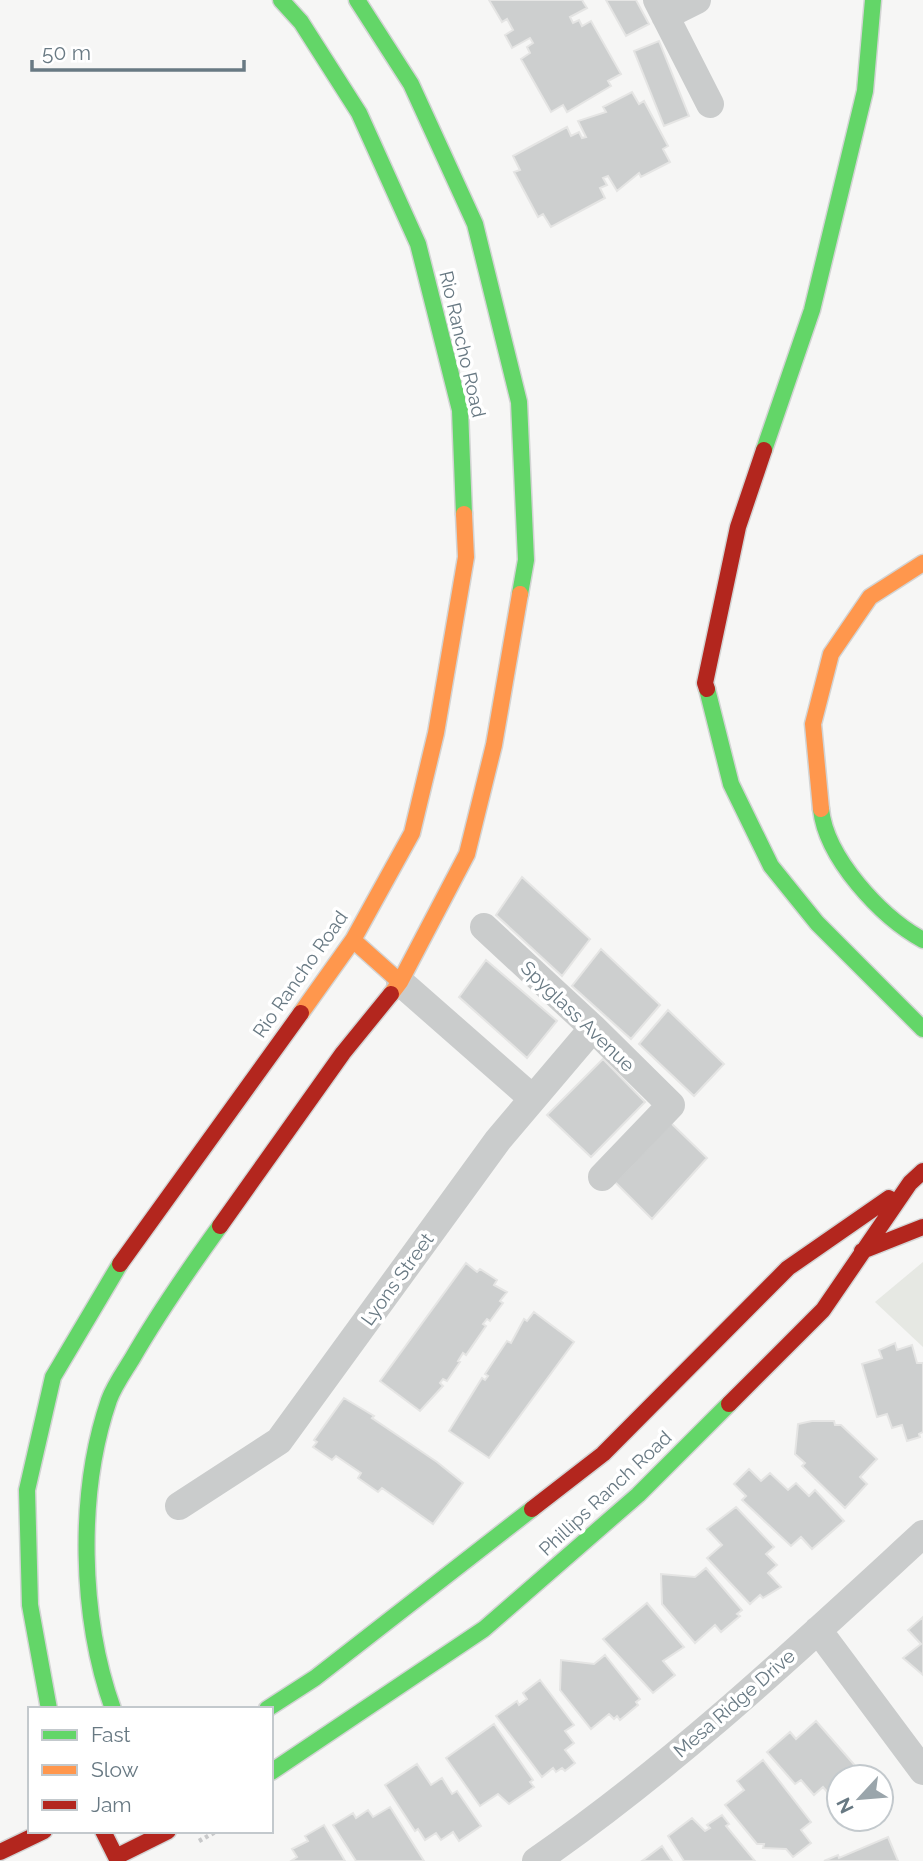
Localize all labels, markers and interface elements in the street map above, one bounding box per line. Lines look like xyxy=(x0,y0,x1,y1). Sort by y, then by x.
scale bar xyxy=(32,28,243,72)
text: 50 m xyxy=(42,40,91,65)
street label: Rio Rancho Road xyxy=(435,269,491,419)
street label: Rio Rancho Road xyxy=(248,906,352,1042)
street label: Spyglass Avenue xyxy=(517,956,639,1076)
street label: Lyons Street xyxy=(356,1228,438,1329)
street label: Phillips Ranch Road xyxy=(534,1426,676,1560)
street label: Mesa Ridge Drive xyxy=(669,1644,799,1762)
legend xyxy=(28,1707,273,1833)
text: Fast xyxy=(91,1722,131,1747)
text: Slow xyxy=(91,1757,139,1782)
north arrow xyxy=(825,1763,895,1833)
text: Jam xyxy=(91,1792,132,1817)
text: N xyxy=(832,1794,858,1817)

